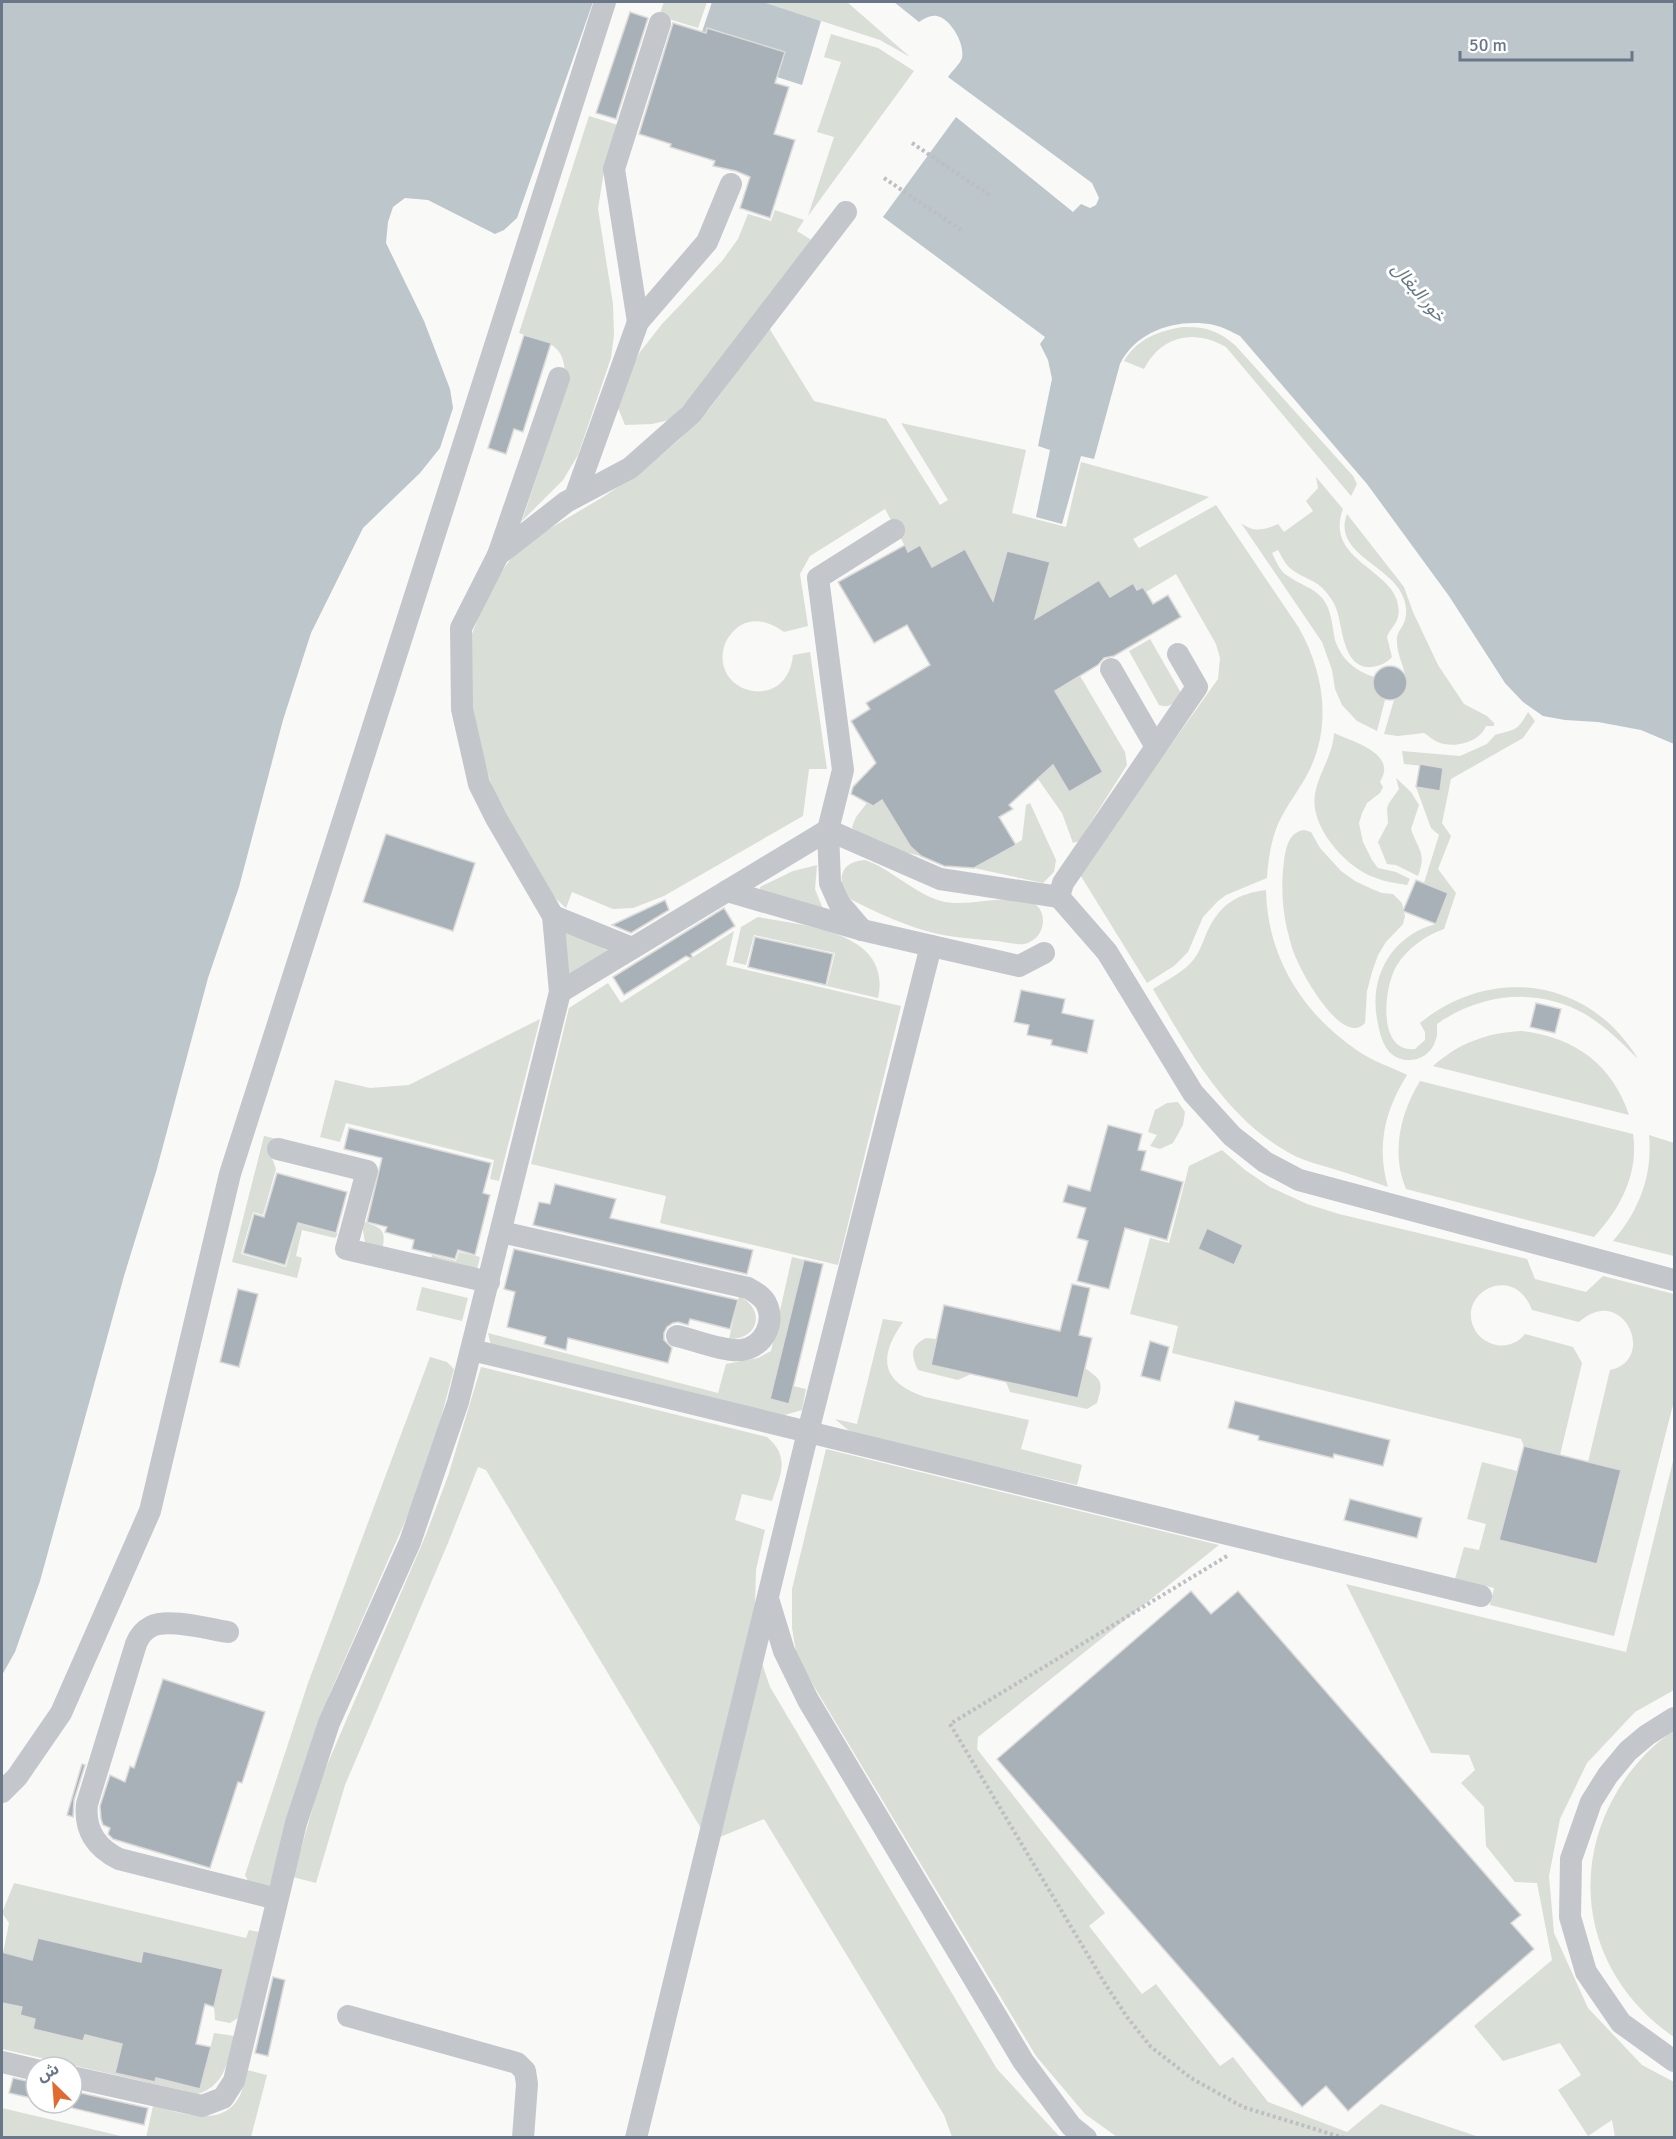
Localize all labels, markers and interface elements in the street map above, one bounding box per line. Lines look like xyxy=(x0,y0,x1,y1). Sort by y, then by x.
scale bar xyxy=(1460,24,1632,62)
text: 50 m xyxy=(1469,34,1507,56)
water label: خور البغال xyxy=(1387,258,1451,327)
north arrow xyxy=(24,2055,84,2115)
text: ش xyxy=(34,2059,62,2086)

